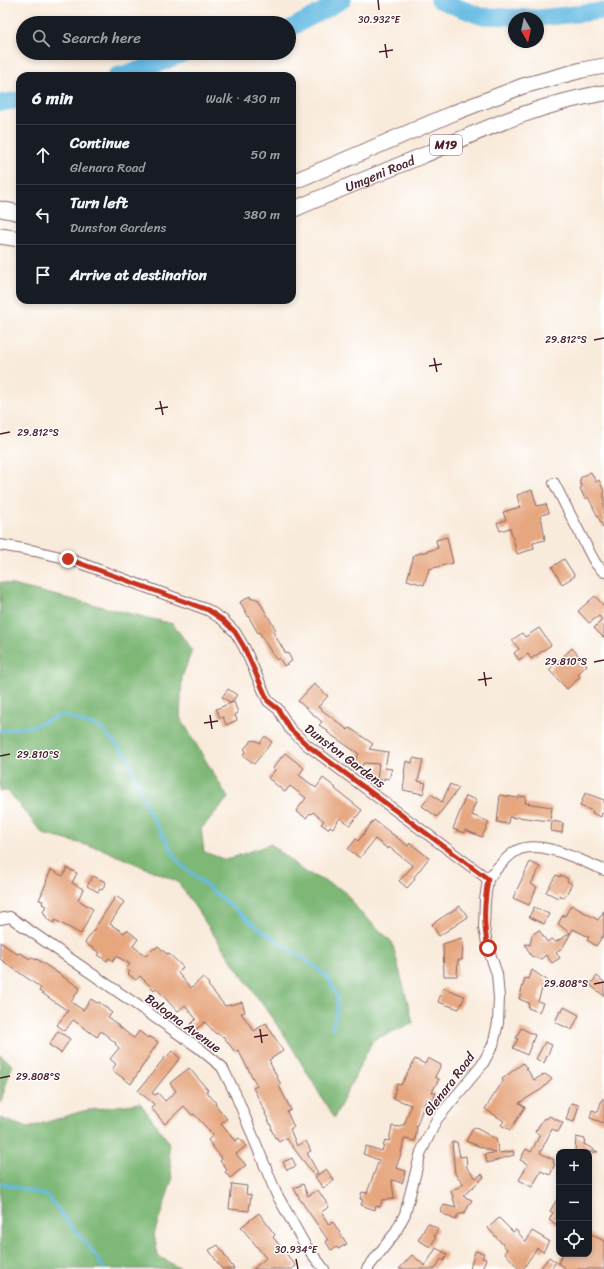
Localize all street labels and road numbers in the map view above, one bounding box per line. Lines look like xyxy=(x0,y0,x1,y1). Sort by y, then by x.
road number: M19 xyxy=(430,135,462,155)
street label: Umgeni Road xyxy=(341,148,419,198)
street label: Dunston Gardens xyxy=(300,718,390,794)
street label: Bologna Avenue xyxy=(140,987,226,1059)
street label: Glenara Road xyxy=(417,1046,481,1121)

